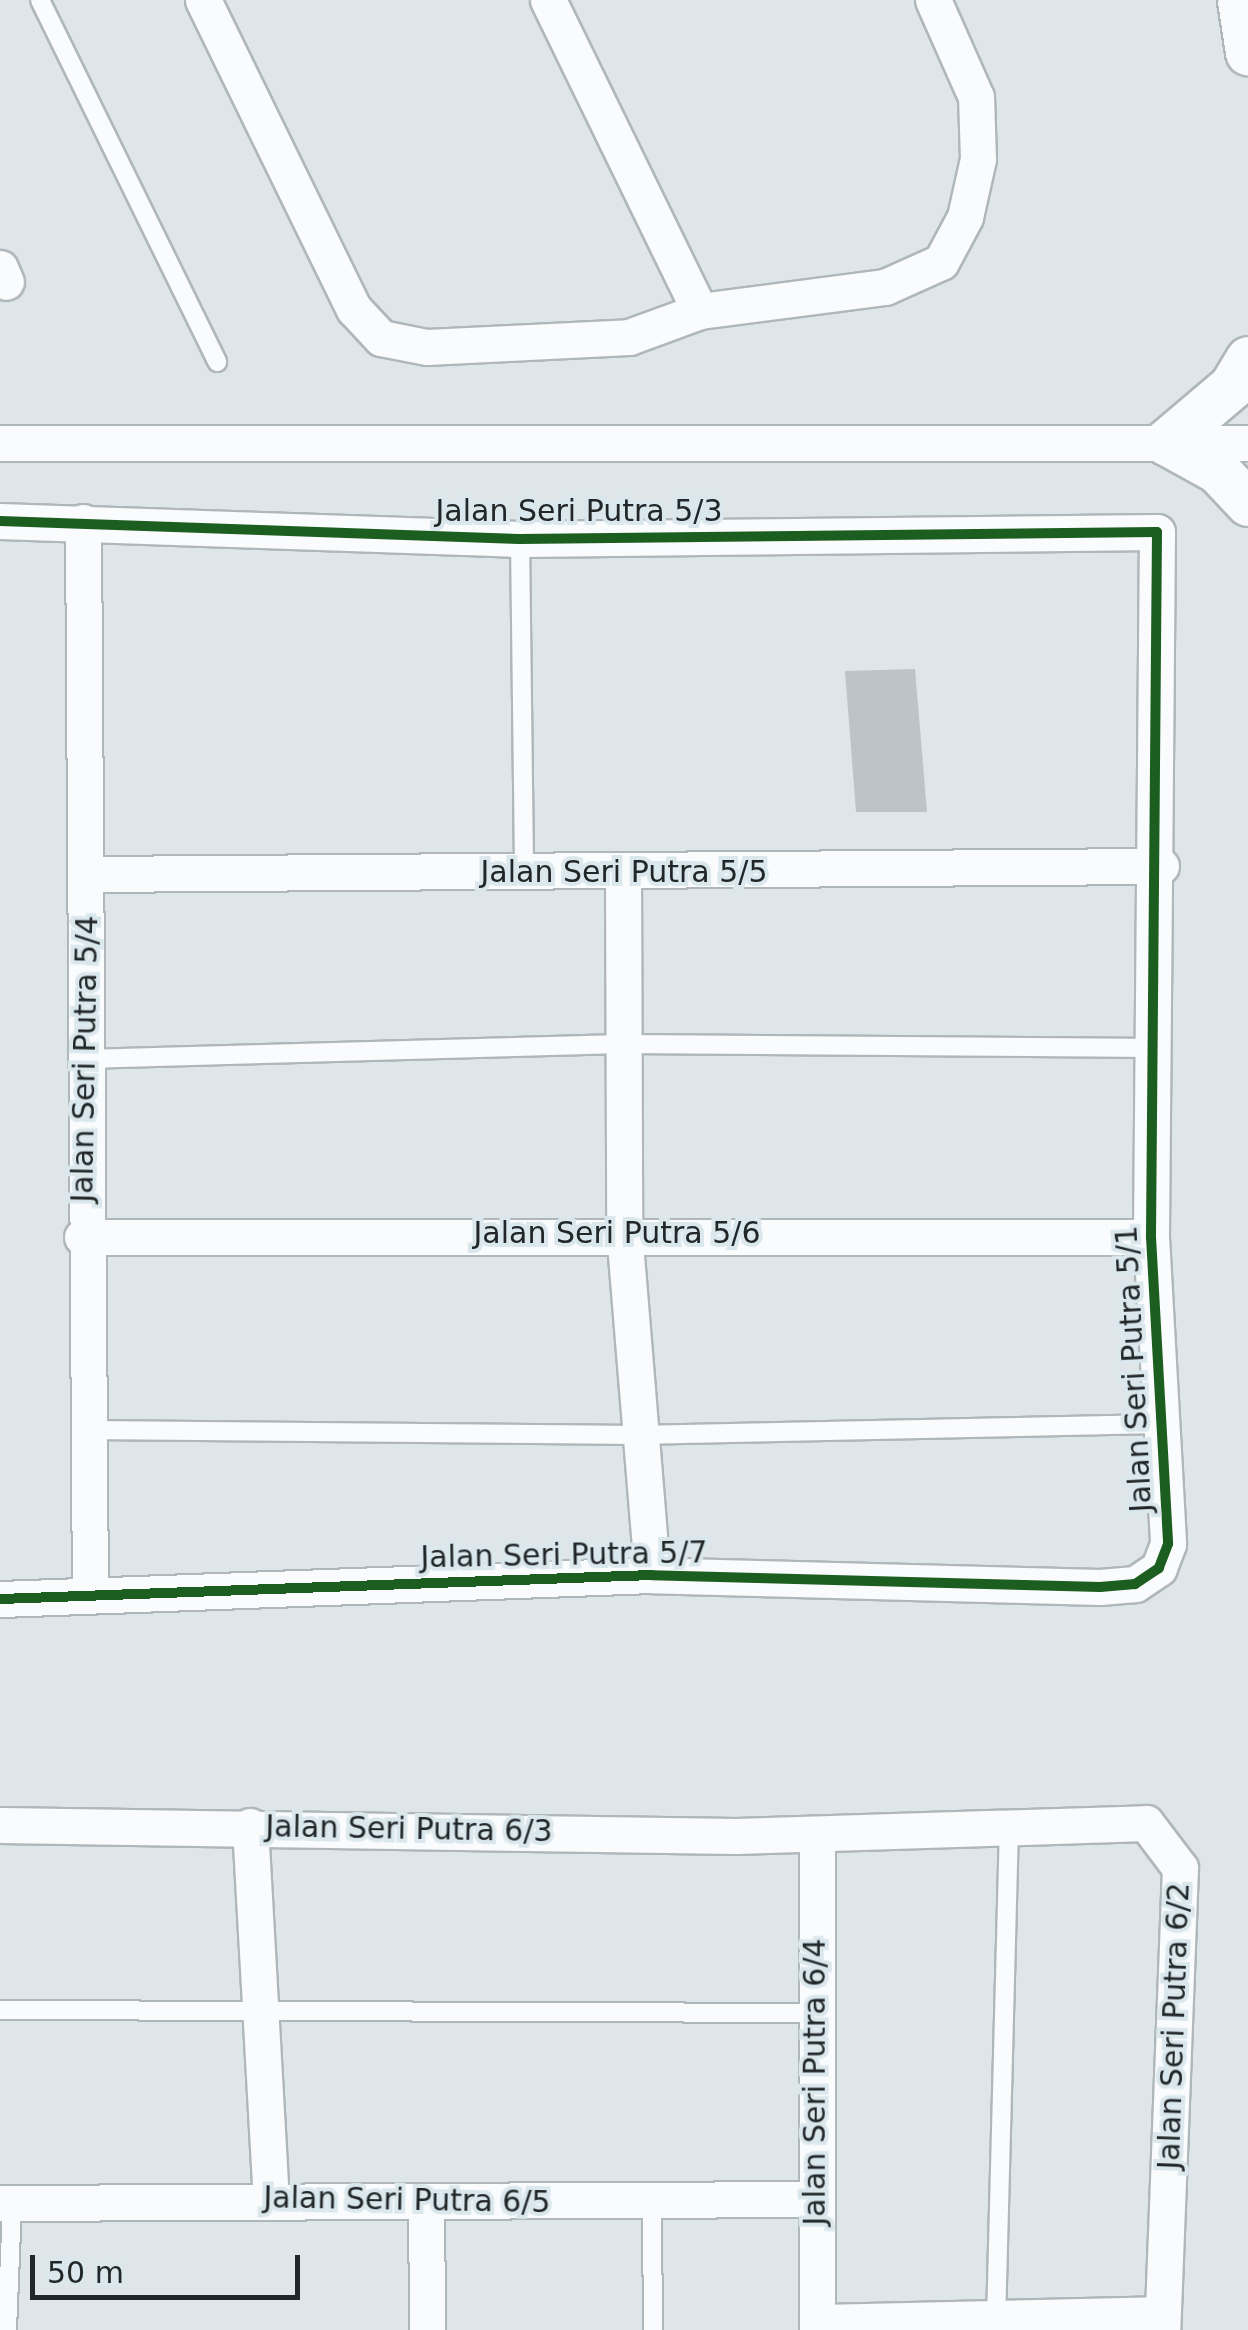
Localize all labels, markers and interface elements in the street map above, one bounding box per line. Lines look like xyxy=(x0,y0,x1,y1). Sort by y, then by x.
street label: Jalan Seri Putra 5/3 xyxy=(435,493,723,529)
street label: Jalan Seri Putra 5/5 xyxy=(480,854,768,890)
street label: Jalan Seri Putra 5/4 xyxy=(64,915,106,1203)
street label: Jalan Seri Putra 5/6 xyxy=(473,1215,761,1251)
street label: Jalan Seri Putra 5/1 xyxy=(1109,1225,1159,1513)
street label: Jalan Seri Putra 5/7 xyxy=(420,1534,708,1576)
street label: Jalan Seri Putra 6/3 xyxy=(265,1808,553,1850)
street label: Jalan Seri Putra 6/2 xyxy=(1151,1882,1197,2170)
street label: Jalan Seri Putra 6/4 xyxy=(797,1938,833,2226)
street label: Jalan Seri Putra 6/5 xyxy=(263,2179,551,2221)
scale bar xyxy=(35,2235,305,2297)
text: 50 m xyxy=(47,2255,124,2290)

